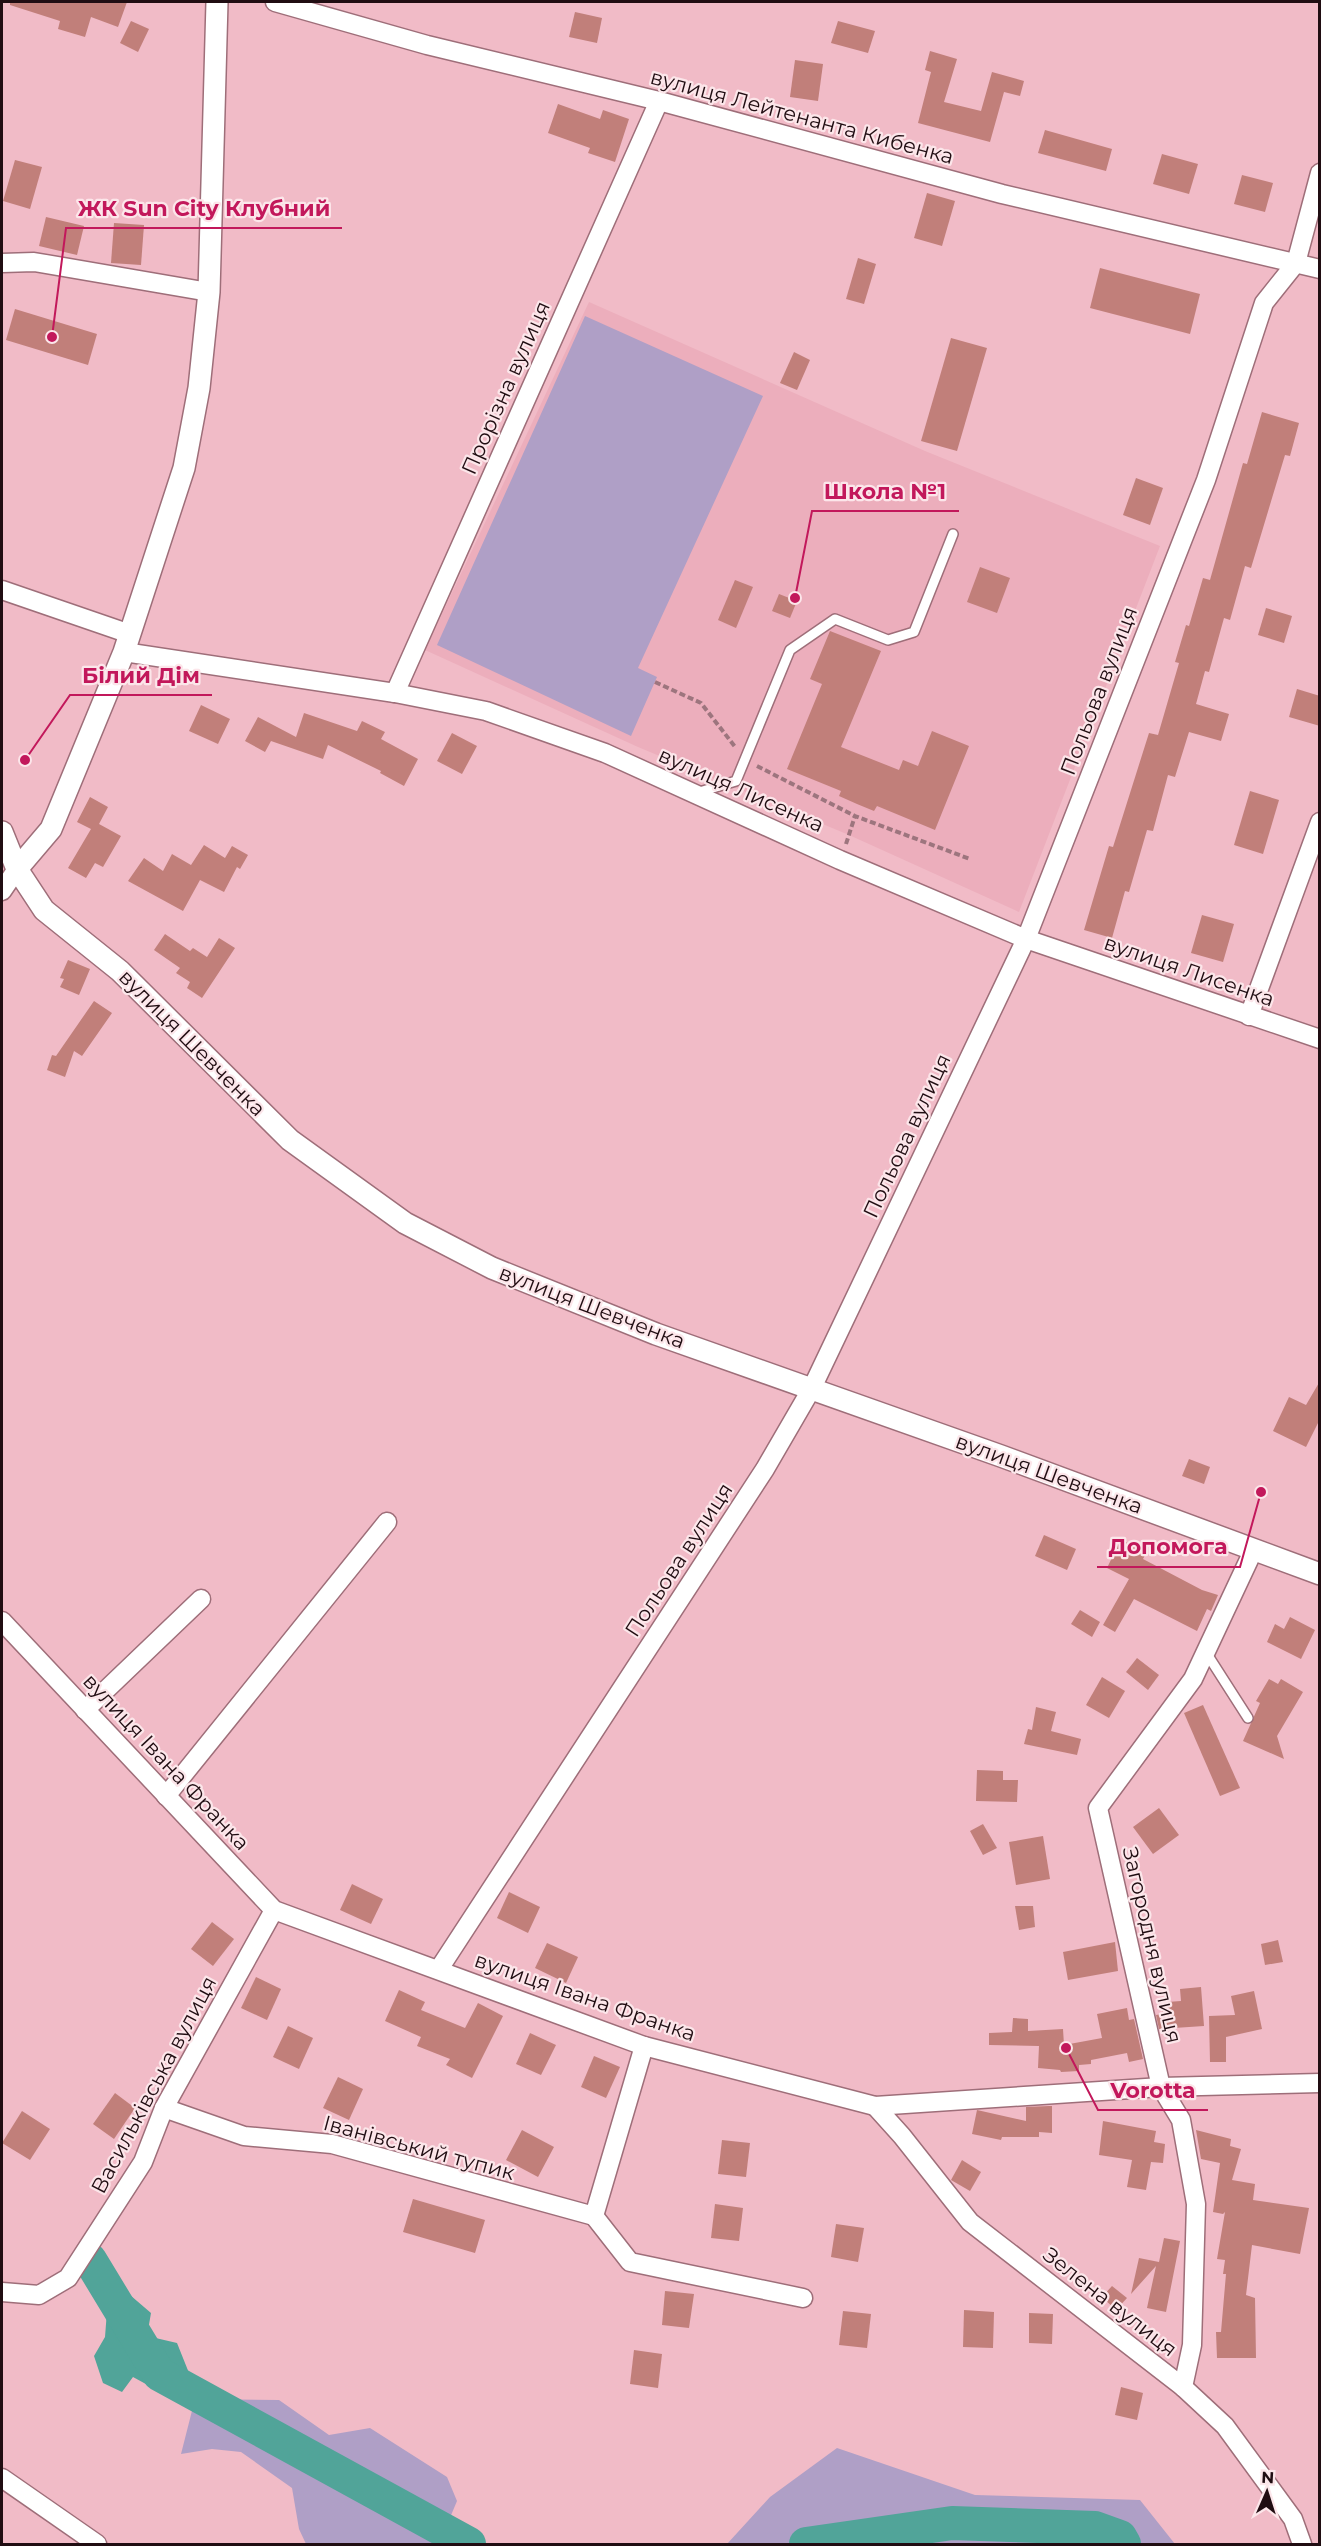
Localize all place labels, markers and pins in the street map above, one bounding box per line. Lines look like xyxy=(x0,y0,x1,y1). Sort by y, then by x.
callout: ЖК Sun City Клубний xyxy=(66,188,342,228)
callout: Школа №1 xyxy=(812,471,959,511)
callout: Білий Дім xyxy=(70,655,212,695)
callout: Допомога xyxy=(1097,1527,1240,1567)
callout: Vorotta xyxy=(1098,2070,1208,2110)

